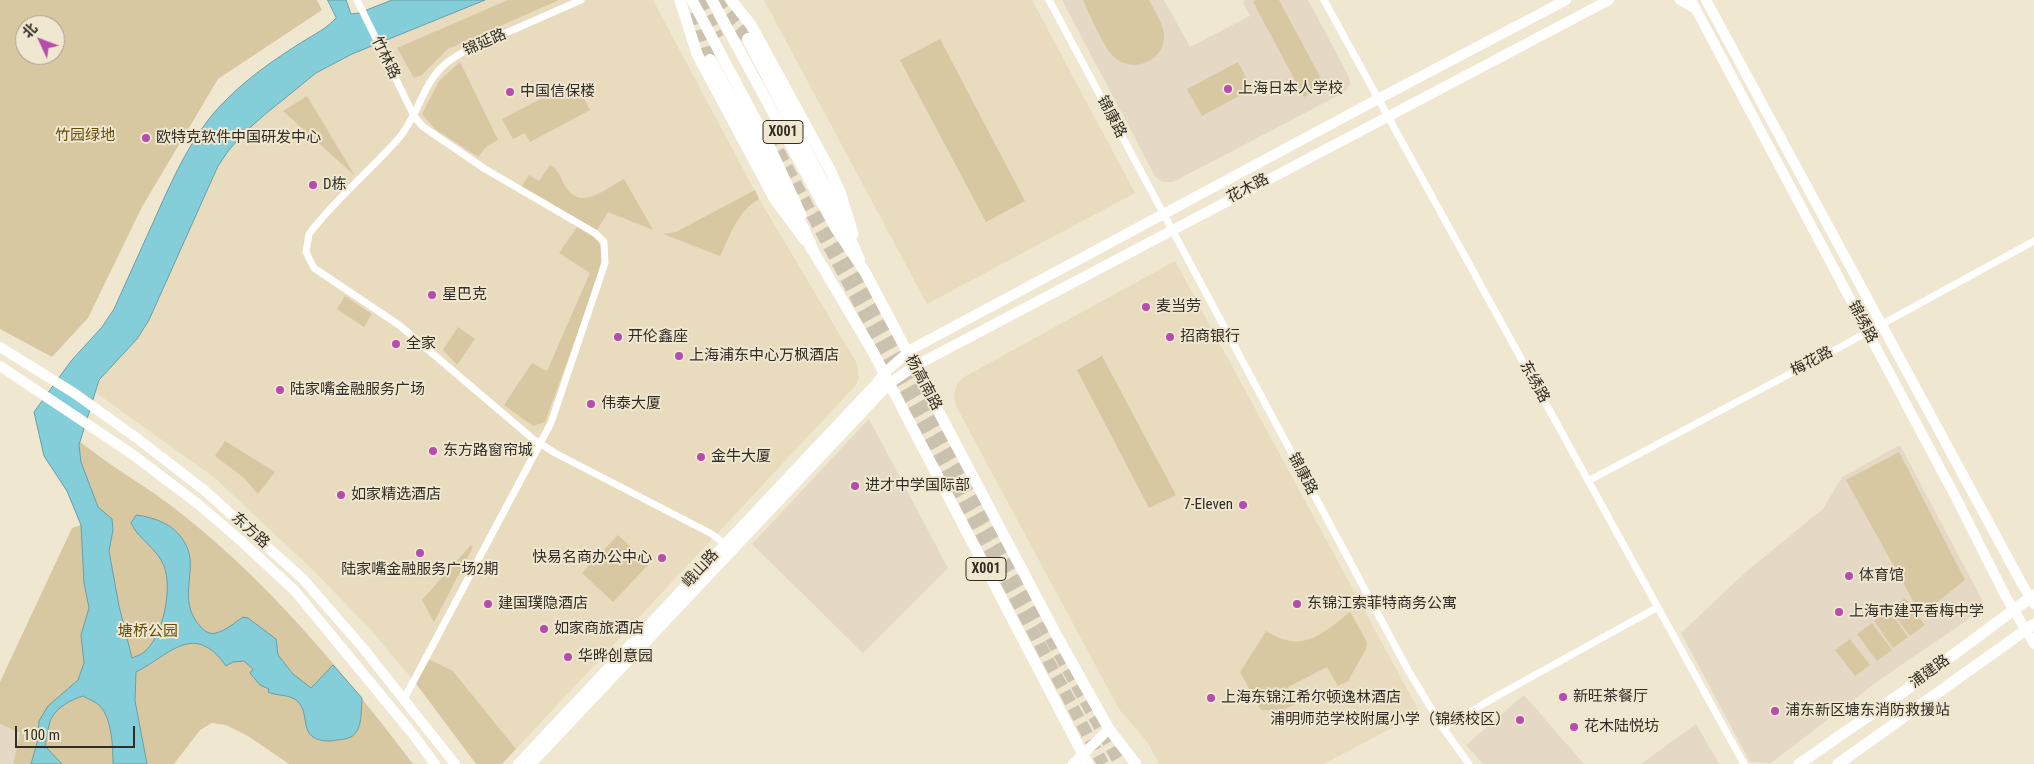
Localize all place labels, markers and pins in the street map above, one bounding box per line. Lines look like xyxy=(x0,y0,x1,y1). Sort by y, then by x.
place label: 上海日本人学校 xyxy=(1238,80,1343,98)
place label: 中国信保楼 xyxy=(520,83,595,101)
marker: 上海日本人学校 xyxy=(1222,83,1234,95)
marker: 中国信保楼 xyxy=(504,86,516,98)
place label: 欧特克软件中国研发中心 xyxy=(156,129,321,147)
marker: 欧特克软件中国研发中心 xyxy=(140,132,152,144)
place label: D栋 xyxy=(323,176,347,194)
marker: D栋 xyxy=(307,179,319,191)
place label: 星巴克 xyxy=(442,286,487,304)
marker: 星巴克 xyxy=(426,289,438,301)
place label: 麦当劳 xyxy=(1156,298,1201,316)
marker: 麦当劳 xyxy=(1140,301,1152,313)
place label: 开伦鑫座 xyxy=(628,328,688,346)
place label: 招商银行 xyxy=(1180,328,1240,346)
marker: 开伦鑫座 xyxy=(612,331,624,343)
marker: 招商银行 xyxy=(1164,331,1176,343)
place label: 全家 xyxy=(406,335,436,353)
marker: 全家 xyxy=(390,338,402,350)
place label: 上海浦东中心万枫酒店 xyxy=(689,347,839,365)
marker: 上海浦东中心万枫酒店 xyxy=(673,350,685,362)
place label: 陆家嘴金融服务广场 xyxy=(290,381,425,399)
marker: 陆家嘴金融服务广场 xyxy=(274,384,286,396)
place label: 伟泰大厦 xyxy=(601,395,661,413)
marker: 伟泰大厦 xyxy=(585,398,597,410)
place label: 东方路窗帘城 xyxy=(443,442,533,460)
marker: 东方路窗帘城 xyxy=(427,445,439,457)
place label: 金牛大厦 xyxy=(711,448,771,466)
marker: 金牛大厦 xyxy=(695,451,707,463)
place label: 进才中学国际部 xyxy=(865,477,970,495)
marker: 进才中学国际部 xyxy=(849,480,861,492)
place label: 如家精选酒店 xyxy=(351,486,441,504)
marker: 如家精选酒店 xyxy=(335,489,347,501)
place label: 7-Eleven xyxy=(1183,496,1233,514)
marker: 7-Eleven xyxy=(1237,499,1249,511)
marker: 陆家嘴金融服务广场2期 xyxy=(414,547,426,559)
place label: 快易名商办公中心 xyxy=(532,549,652,567)
marker: 快易名商办公中心 xyxy=(656,552,668,564)
place label: 陆家嘴金融服务广场2期 xyxy=(341,561,499,579)
place label: 体育馆 xyxy=(1859,567,1904,585)
marker: 体育馆 xyxy=(1843,570,1855,582)
place label: 建国璞隐酒店 xyxy=(498,595,588,613)
place label: 东锦江索菲特商务公寓 xyxy=(1307,595,1457,613)
marker: 建国璞隐酒店 xyxy=(482,598,494,610)
marker: 东锦江索菲特商务公寓 xyxy=(1291,598,1303,610)
place label: 上海市建平香梅中学 xyxy=(1849,603,1984,621)
marker: 上海市建平香梅中学 xyxy=(1833,606,1845,618)
place label: 如家商旅酒店 xyxy=(554,620,644,638)
marker: 如家商旅酒店 xyxy=(538,623,550,635)
place label: 华晔创意园 xyxy=(578,648,653,666)
marker: 华晔创意园 xyxy=(562,651,574,663)
place label: 新旺茶餐厅 xyxy=(1573,688,1648,706)
place label: 上海东锦江希尔顿逸林酒店 xyxy=(1221,689,1401,707)
marker: 新旺茶餐厅 xyxy=(1557,691,1569,703)
marker: 上海东锦江希尔顿逸林酒店 xyxy=(1205,692,1217,704)
place label: 浦东新区塘东消防救援站 xyxy=(1785,702,1950,720)
marker: 浦东新区塘东消防救援站 xyxy=(1769,705,1781,717)
place label: 浦明师范学校附属小学（锦绣校区） xyxy=(1270,711,1510,729)
marker: 浦明师范学校附属小学（锦绣校区） xyxy=(1514,714,1526,726)
place label: 花木陆悦坊 xyxy=(1584,718,1659,736)
marker: 花木陆悦坊 xyxy=(1568,721,1580,733)

